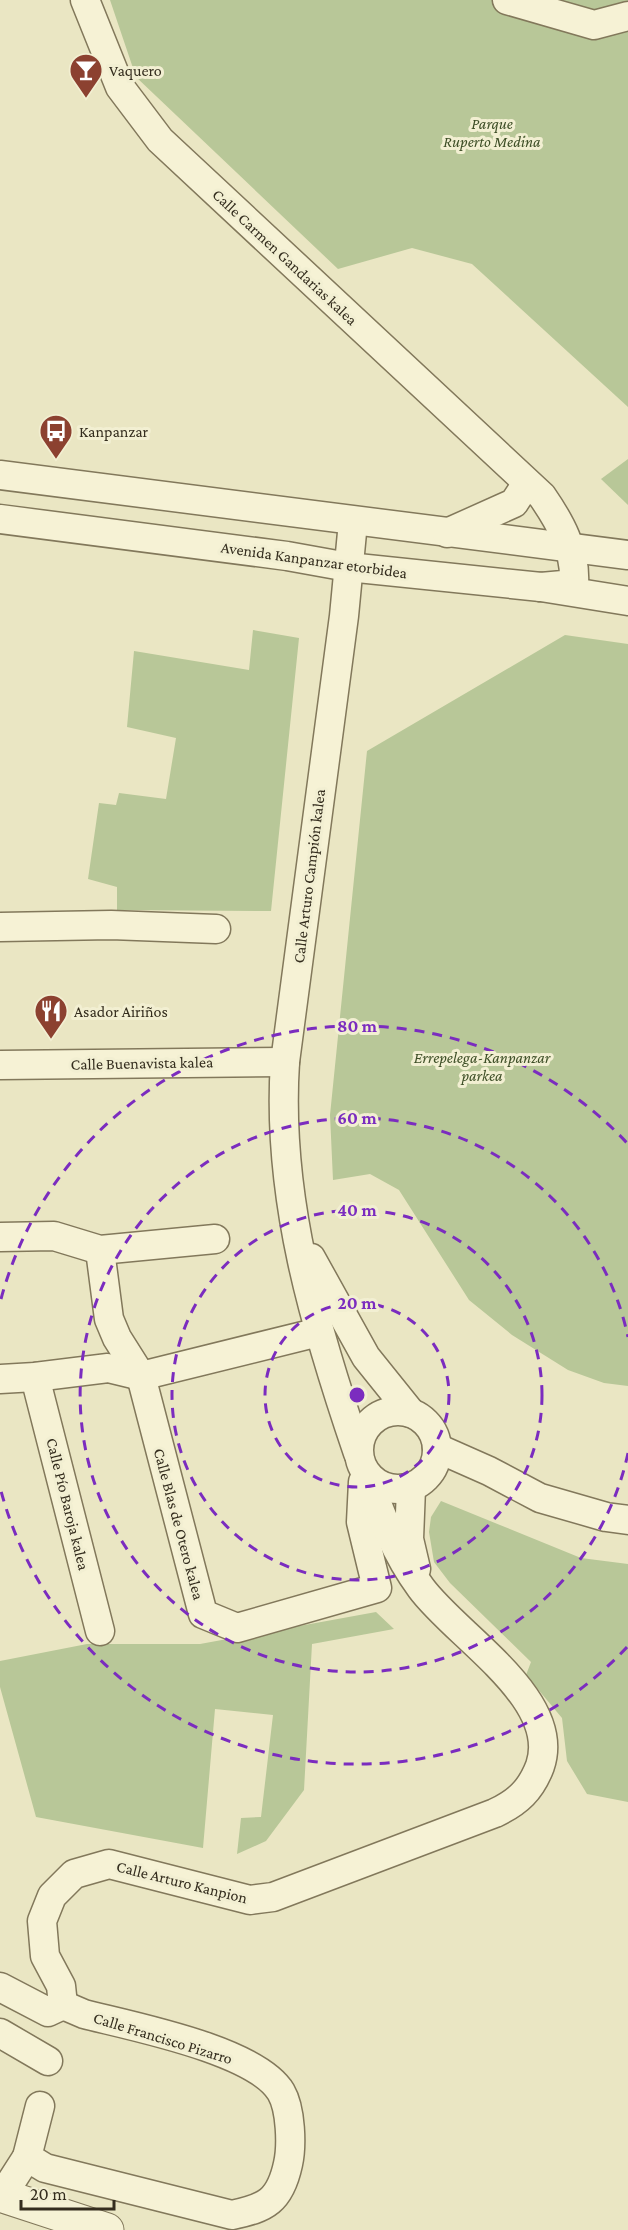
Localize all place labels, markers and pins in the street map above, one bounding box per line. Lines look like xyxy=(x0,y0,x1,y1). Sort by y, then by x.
bar icon: Vaquero xyxy=(68,52,104,99)
place label: Vaquero xyxy=(109,62,162,80)
bus stop icon: Kanpanzar xyxy=(38,413,74,460)
place label: Kanpanzar xyxy=(79,423,149,441)
restaurant icon: Asador Airiños xyxy=(33,993,69,1040)
place label: Asador Airiños xyxy=(74,1003,168,1020)
centre of rings xyxy=(347,1385,367,1405)

